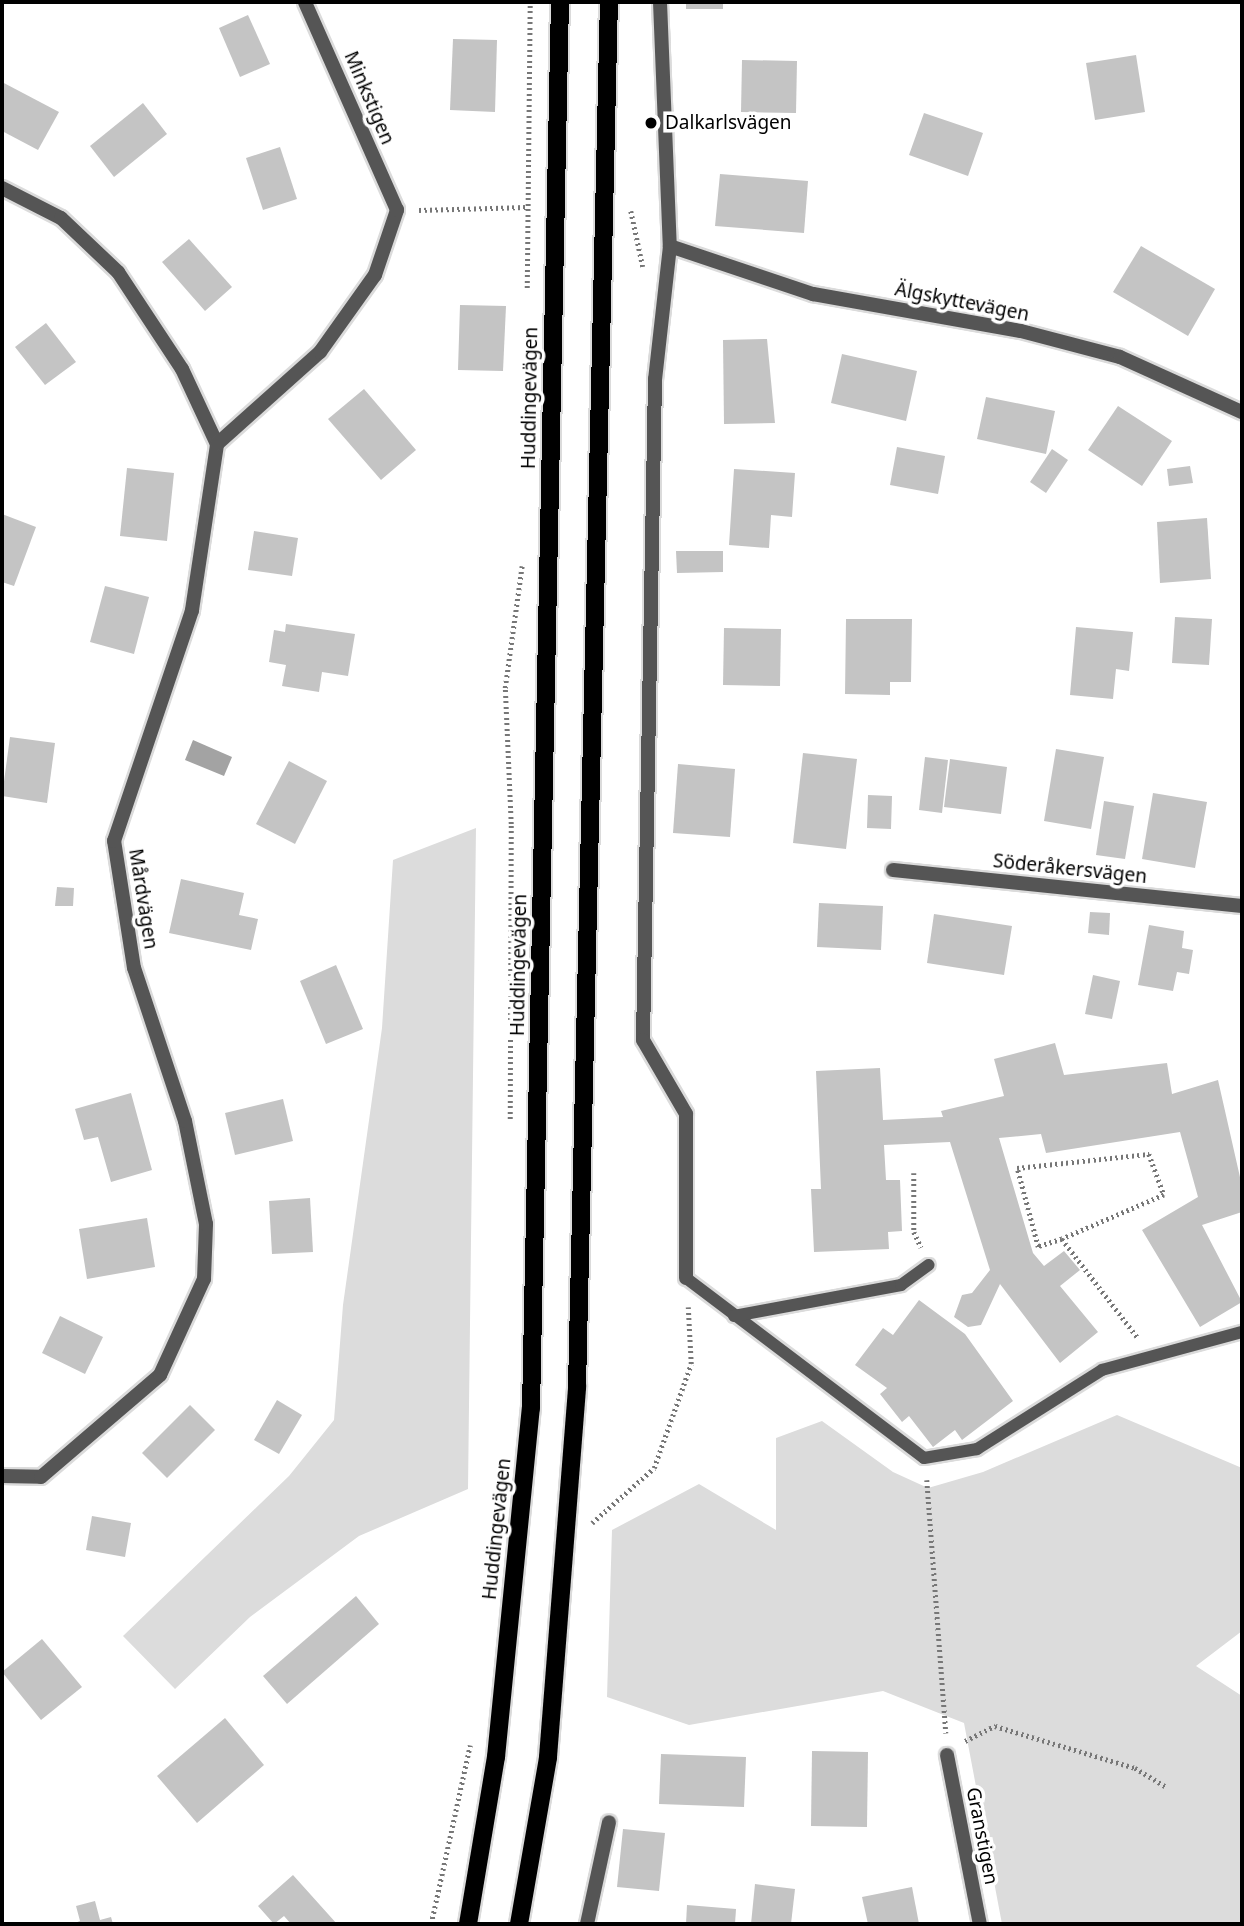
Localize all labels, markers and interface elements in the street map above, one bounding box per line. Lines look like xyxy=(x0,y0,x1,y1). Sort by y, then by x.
street label: Minkstigen xyxy=(339,48,399,148)
place label: Dalkarlsvägen xyxy=(665,112,792,134)
marker: Dalkarlsvägen xyxy=(643,115,659,131)
street label: Älgskyttevägen xyxy=(893,278,1031,326)
street label: Huddingevägen xyxy=(517,327,543,469)
street label: Mårdvägen xyxy=(124,847,162,951)
street label: Söderåkersvägen xyxy=(992,850,1148,888)
street label: Huddingevägen xyxy=(506,894,532,1036)
street label: Huddingevägen xyxy=(478,1457,516,1601)
street label: Granstigen xyxy=(961,1785,1003,1887)

